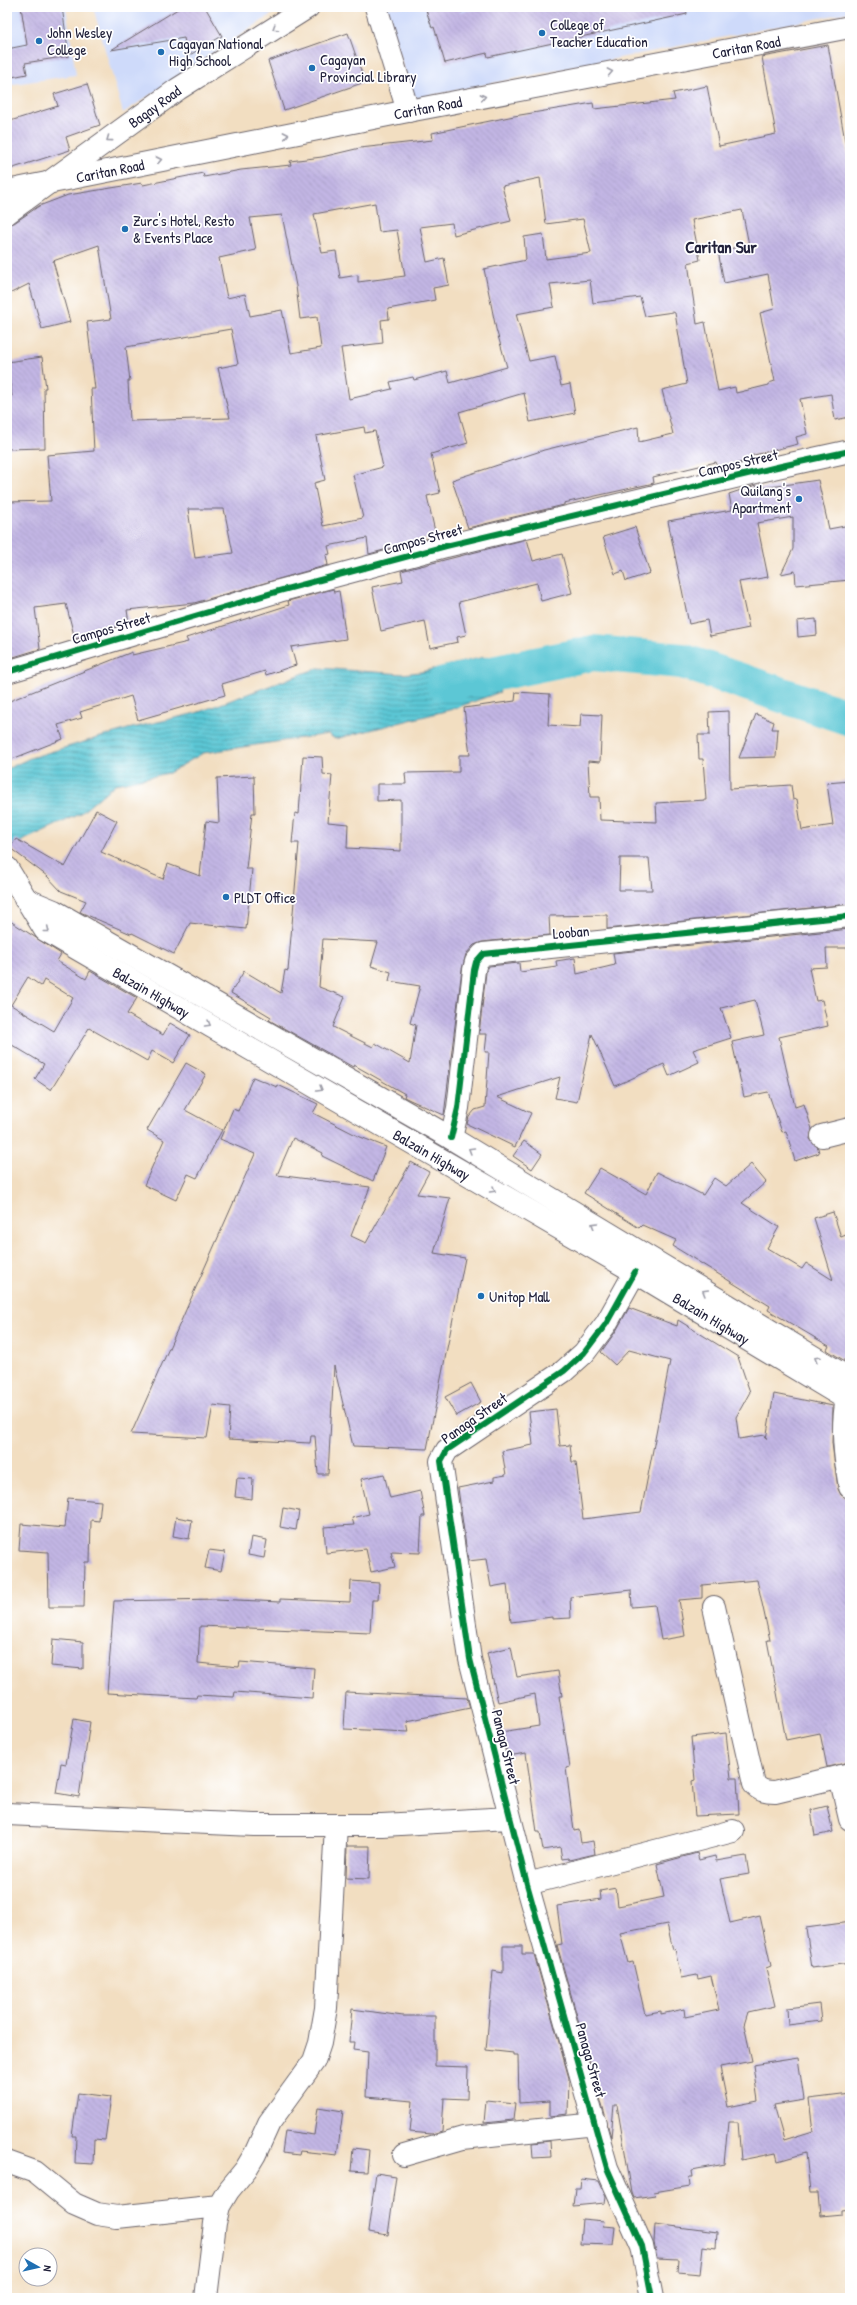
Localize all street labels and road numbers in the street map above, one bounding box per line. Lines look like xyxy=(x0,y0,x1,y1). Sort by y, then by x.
street label: Caritan Road xyxy=(710,30,782,64)
street label: Bagay Road xyxy=(124,80,185,132)
street label: Caritan Road xyxy=(392,90,464,124)
street label: Caritan Road xyxy=(74,153,146,188)
street label: Campos Street xyxy=(696,443,781,482)
street label: Campos Street xyxy=(381,518,466,560)
street label: Campos Street xyxy=(69,607,154,649)
street label: Looban xyxy=(552,920,590,944)
street label: Balzain Highway xyxy=(109,961,194,1022)
street label: Balzain Highway xyxy=(389,1124,474,1185)
street label: Balzain Highway xyxy=(669,1287,754,1349)
street label: Panaga Street xyxy=(437,1387,512,1449)
street label: Panaga Street xyxy=(487,1707,526,1788)
street label: Panaga Street xyxy=(570,2020,612,2101)

